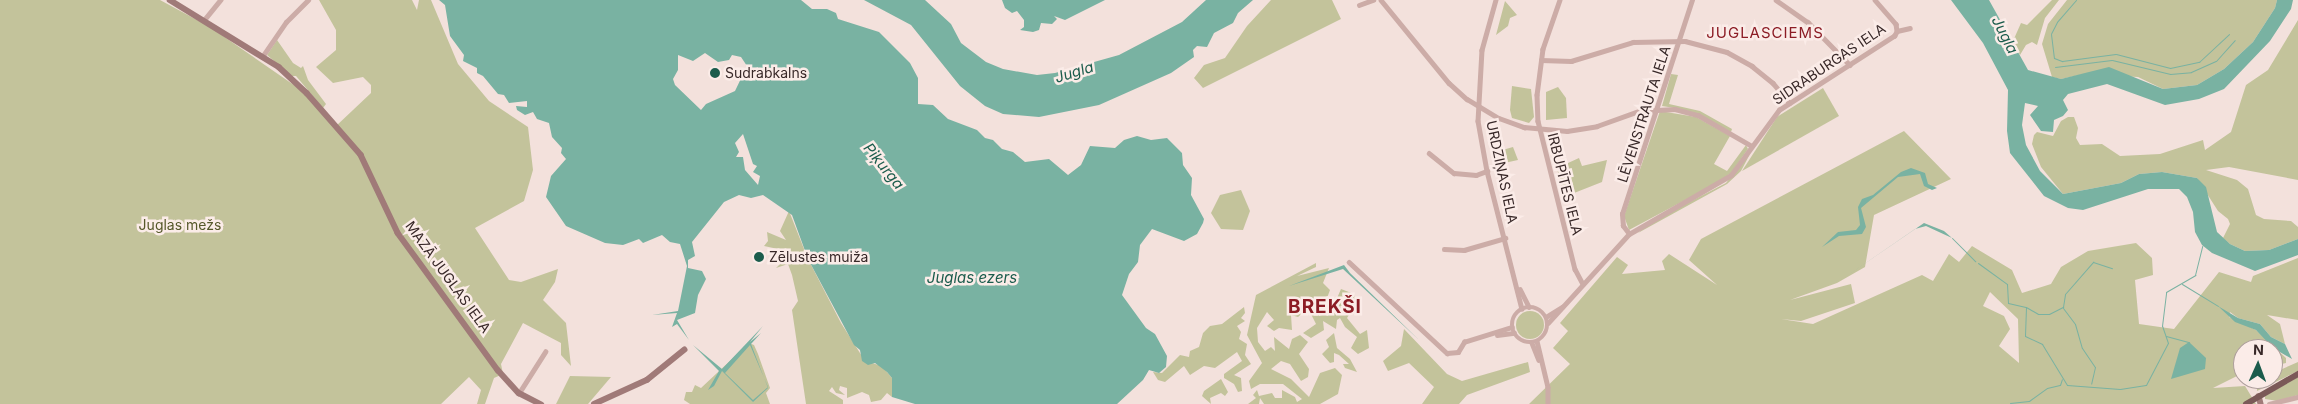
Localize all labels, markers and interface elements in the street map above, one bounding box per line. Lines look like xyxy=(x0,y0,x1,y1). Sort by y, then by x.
water label: Jugla xyxy=(1988,13,2022,57)
street label: SIDRABURGAS IELA xyxy=(1769,20,1889,108)
district label: JUGLASCIEMS xyxy=(1705,24,1825,42)
street label: LĒVENSTRAUTA IELA xyxy=(1614,43,1674,185)
water label: Jugla xyxy=(1052,58,1096,86)
place label: Sudrabkalns xyxy=(725,65,807,81)
marker: Sudrabkalns xyxy=(709,67,721,79)
street label: URDZIŅAS IELA xyxy=(1483,119,1521,225)
street label: IRBUPĪTES IELA xyxy=(1544,131,1586,237)
water label: Piķurga xyxy=(860,139,908,193)
park label: Juglas mežs xyxy=(139,217,221,233)
street label: MAZĀ JUGLAS IELA xyxy=(402,218,494,336)
place label: Zēlustes muiža xyxy=(769,249,868,265)
marker: Zēlustes muiža xyxy=(753,251,765,263)
water label: Juglas ezers xyxy=(927,269,1017,287)
district label: BREKŠI xyxy=(1287,296,1363,318)
north arrow xyxy=(2233,339,2283,389)
text: N xyxy=(2253,341,2264,358)

